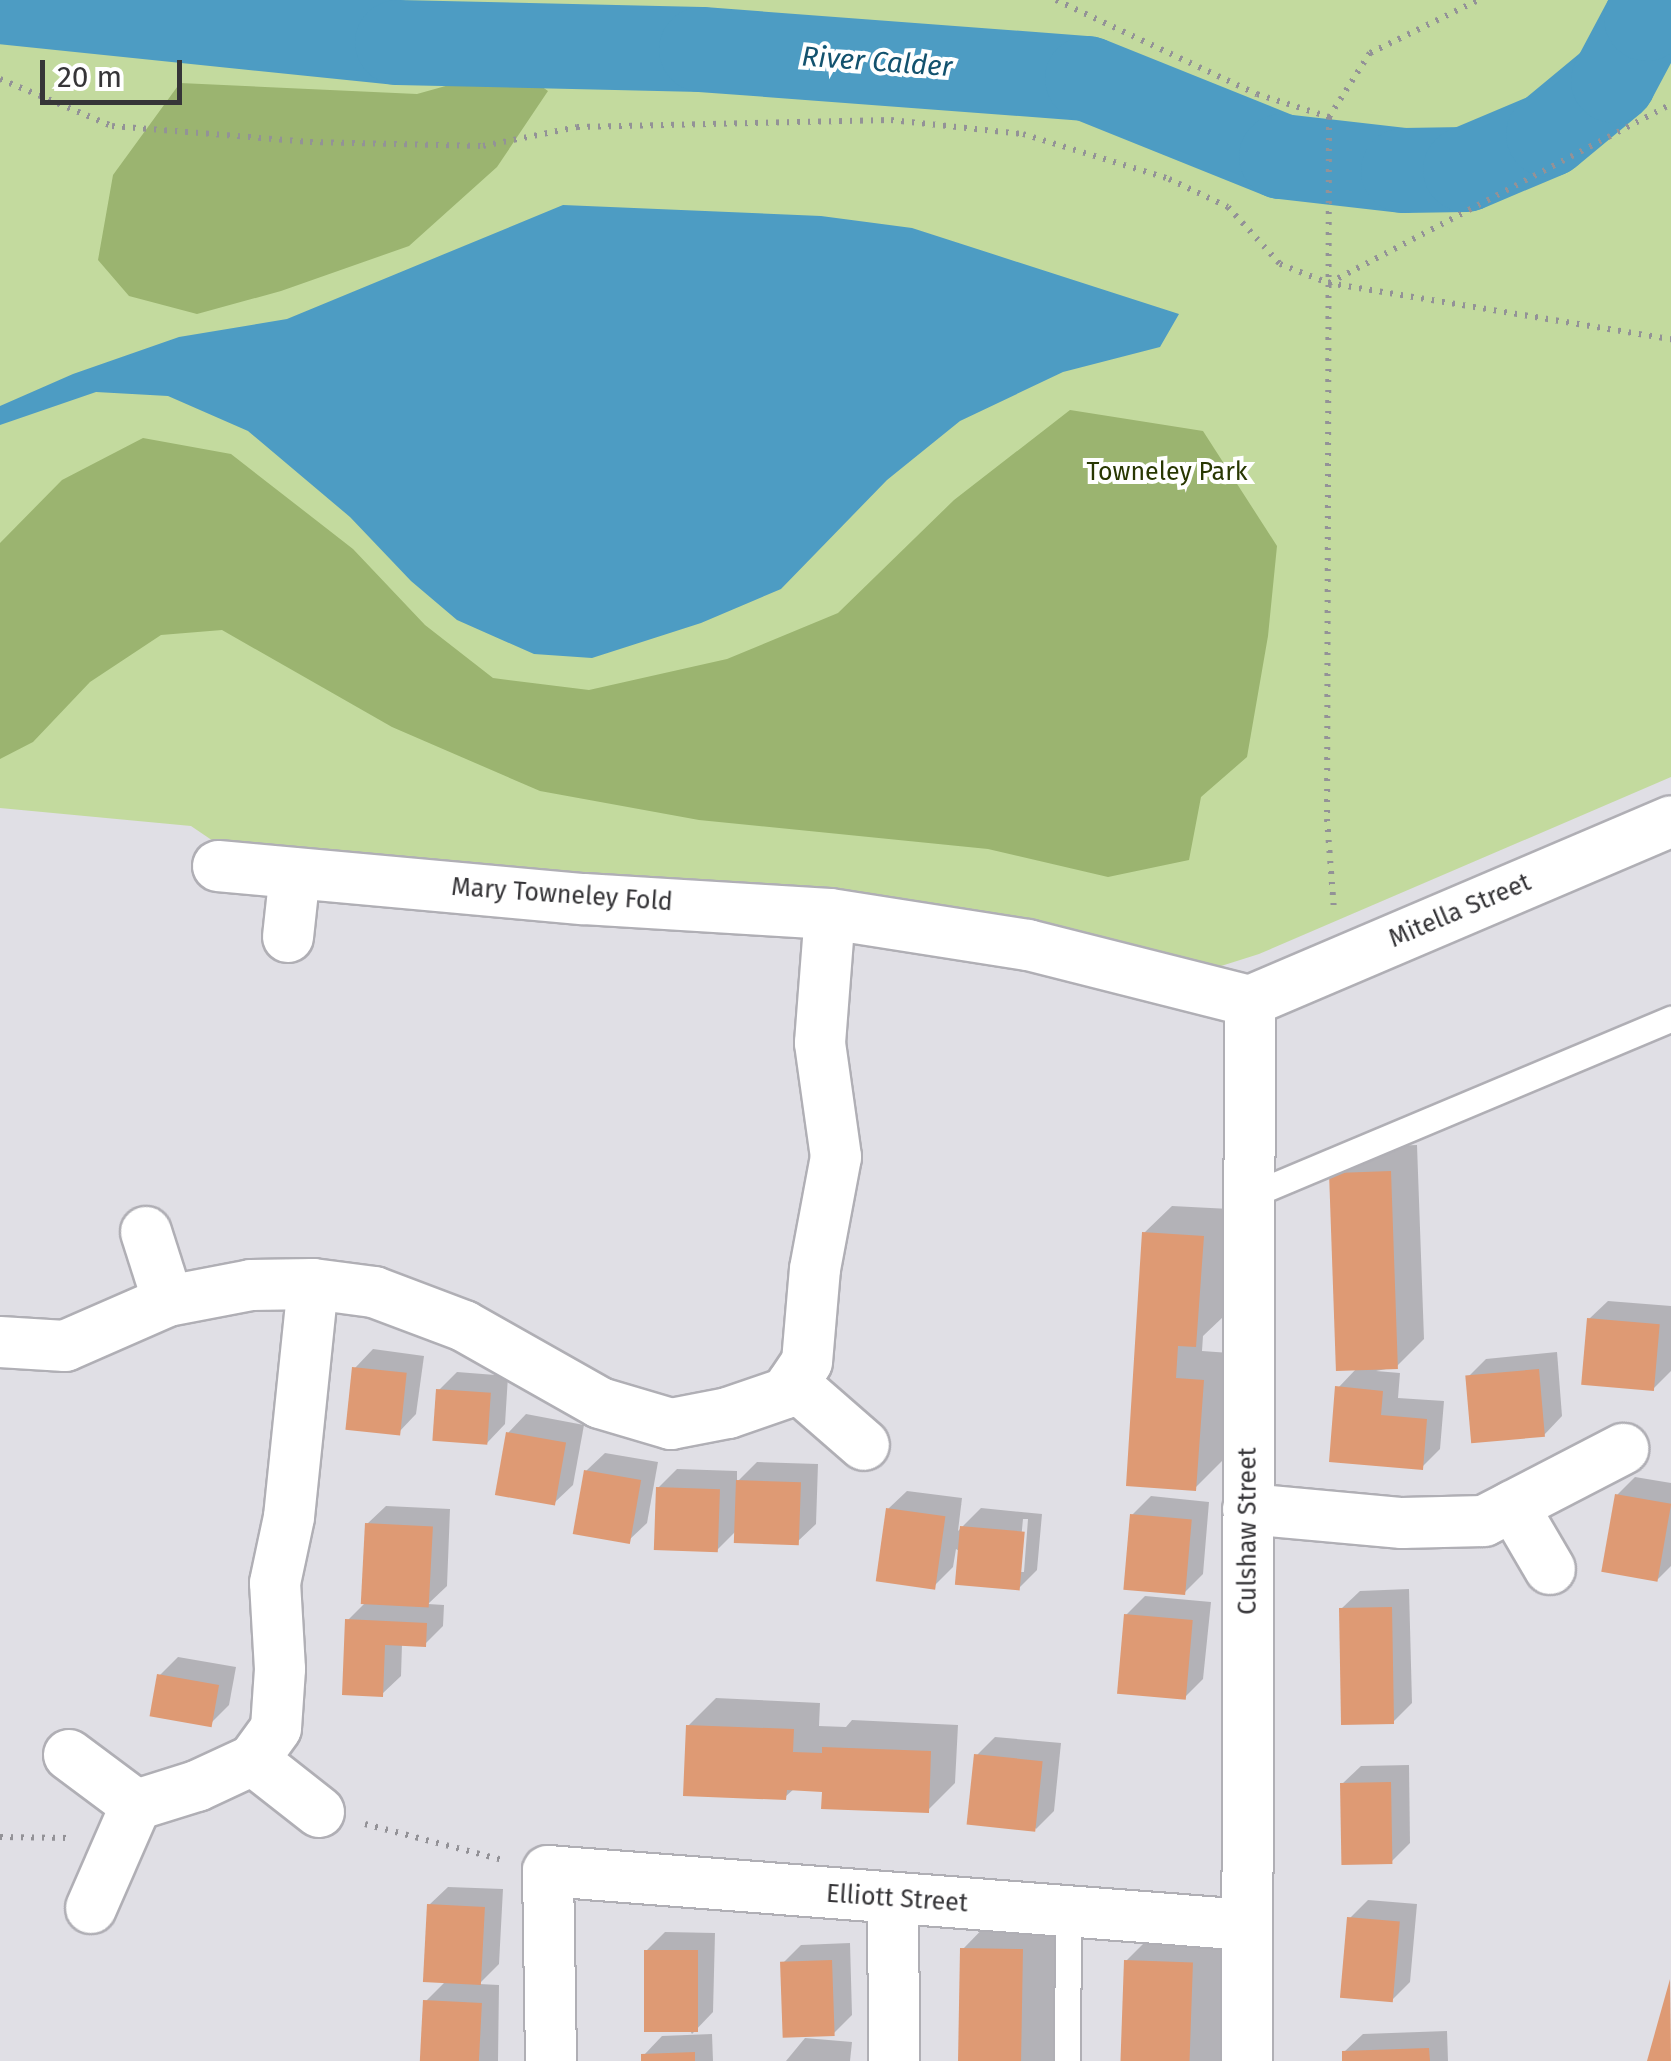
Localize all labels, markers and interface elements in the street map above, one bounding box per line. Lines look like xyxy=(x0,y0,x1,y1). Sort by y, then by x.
scale bar xyxy=(45,40,188,102)
water label: River Calder xyxy=(801,40,953,84)
text: 20 m xyxy=(57,59,122,95)
park label: Towneley Park xyxy=(1086,457,1248,487)
street label: Mitella Street xyxy=(1384,868,1536,954)
street label: Mary Towneley Fold xyxy=(450,872,674,918)
street label: Culshaw Street xyxy=(1233,1447,1263,1615)
street label: Elliott Street xyxy=(825,1879,969,1919)

